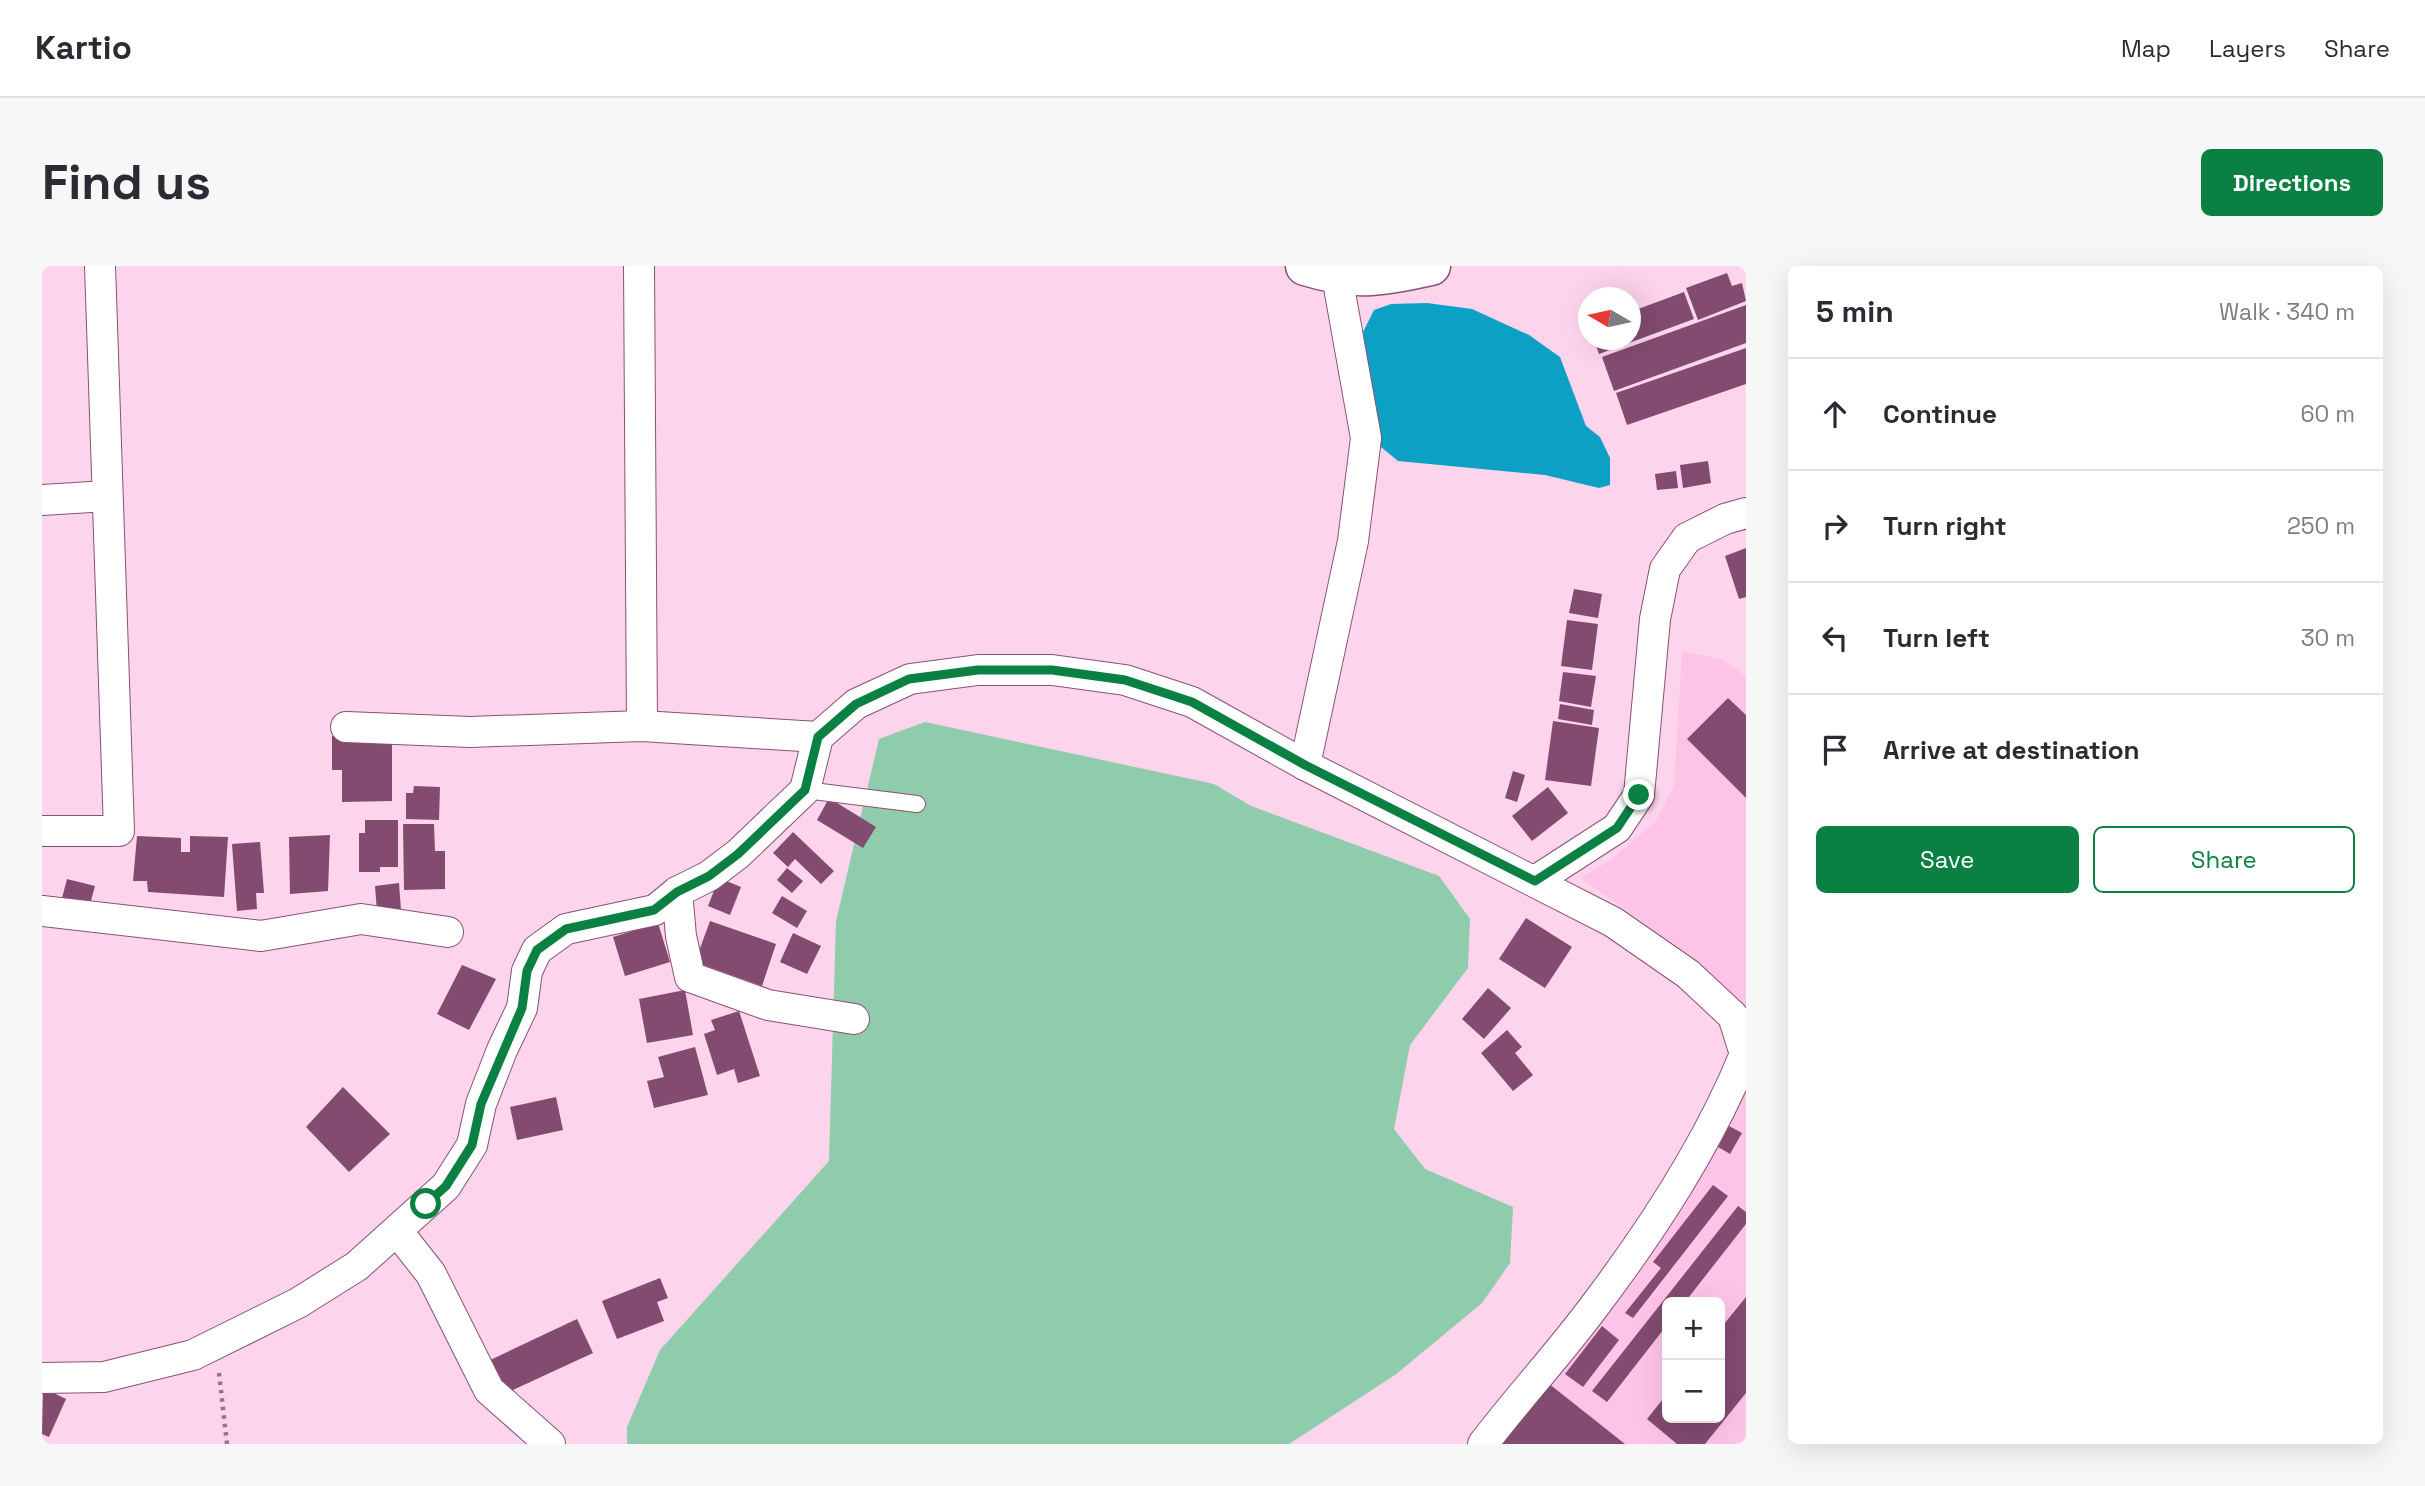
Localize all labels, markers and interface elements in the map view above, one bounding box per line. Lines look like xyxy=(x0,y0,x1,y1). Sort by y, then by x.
text: Kartio xyxy=(35,27,132,69)
text: Map xyxy=(2121,33,2171,64)
text: Layers xyxy=(2209,33,2286,64)
text: Share xyxy=(2324,33,2390,64)
button: Directions xyxy=(2201,149,2383,216)
text: Find us xyxy=(42,151,211,213)
north arrow xyxy=(1578,287,1641,350)
text: 5 min xyxy=(1816,292,1894,331)
text: Walk · 340 m xyxy=(2219,297,2355,327)
icon: ahead xyxy=(1816,395,1854,433)
text: Continue xyxy=(1883,397,1997,431)
text: 60 m xyxy=(2300,399,2355,429)
icon: right xyxy=(1816,507,1854,545)
text: Turn right xyxy=(1883,509,2007,543)
text: 250 m xyxy=(2287,511,2355,541)
icon: left xyxy=(1816,619,1854,657)
text: Turn left xyxy=(1883,621,1990,655)
text: 30 m xyxy=(2301,623,2355,653)
icon: arrive xyxy=(1816,731,1854,769)
text: Arrive at destination xyxy=(1883,733,2140,767)
route end xyxy=(1623,779,1654,810)
button: Save xyxy=(1816,826,2079,893)
button: Share xyxy=(2093,826,2355,893)
route start xyxy=(410,1188,441,1219)
map controls xyxy=(1662,1297,1725,1423)
button: + xyxy=(1662,1297,1725,1360)
button: − xyxy=(1662,1360,1725,1423)

